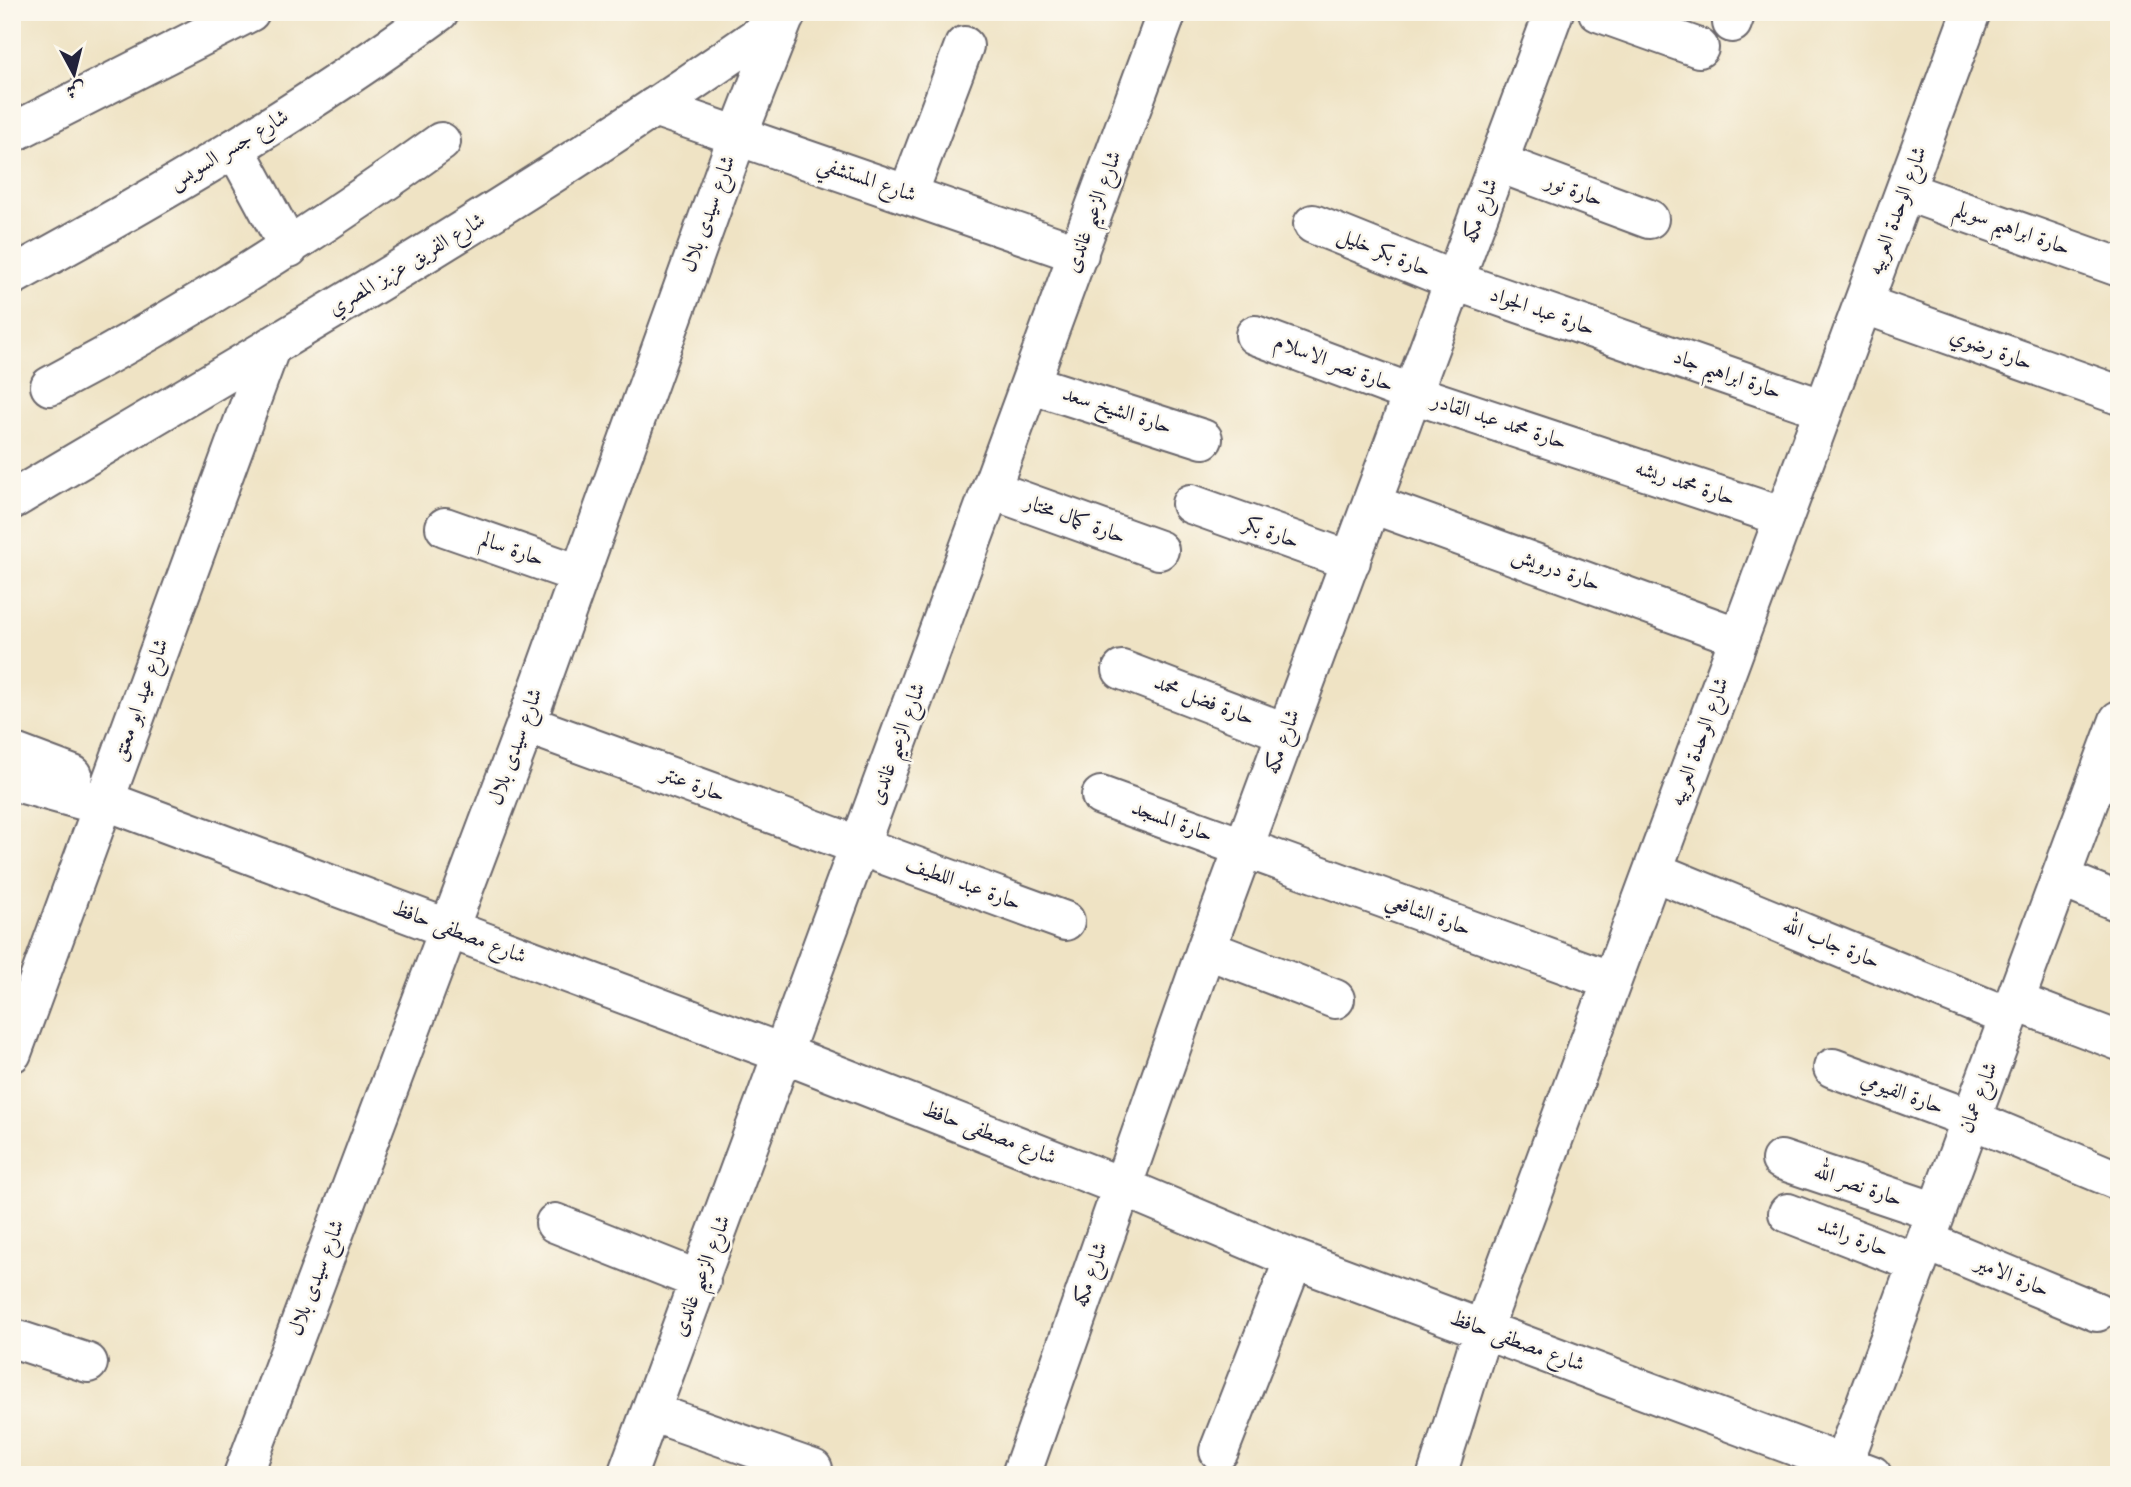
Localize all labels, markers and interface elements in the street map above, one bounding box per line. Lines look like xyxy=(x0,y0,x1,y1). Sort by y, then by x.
north arrow xyxy=(38,38,108,108)
text: ش xyxy=(65,78,86,99)
street label: شارع جسر السويس xyxy=(166,106,296,199)
street label: شارع الوحدة العربيه xyxy=(1865,144,1937,280)
street label: شارع الزعيم غاندى xyxy=(1061,148,1134,279)
street label: شارع سيدى بلال xyxy=(678,153,745,277)
street label: شارع المستشفي xyxy=(813,153,919,214)
street label: حارة نور xyxy=(1540,170,1605,212)
street label: شارع مكه xyxy=(1458,175,1508,248)
street label: حارة ابراهيم سويلم xyxy=(1948,197,2073,268)
street label: شارع الفريق عزيز المصري xyxy=(325,210,492,325)
street label: حارة بكر خليل xyxy=(1333,224,1434,284)
street label: حارة عبد الجواد xyxy=(1486,284,1597,341)
street label: حارة رضوي xyxy=(1946,325,2035,378)
street label: حارة نصر الاسلام xyxy=(1269,332,1396,402)
street label: حارة ابراهيم جاد xyxy=(1667,347,1784,412)
street label: حارة الشيخ سعد xyxy=(1058,383,1174,445)
street label: حارة محمد عبد القادر xyxy=(1427,390,1569,455)
street label: حارة محمد ريشه xyxy=(1632,458,1738,510)
street label: حارة كمال مختار xyxy=(1020,490,1129,548)
street label: حارة بكر xyxy=(1238,512,1302,554)
street label: حارة سالم xyxy=(476,528,547,576)
street label: حارة درويش xyxy=(1508,544,1603,598)
street label: شارع عيد ابو معتق xyxy=(109,636,179,766)
street label: حارة فضل محمد xyxy=(1150,672,1257,733)
street label: شارع الوحدة العربيه xyxy=(1667,675,1739,811)
street label: شارع الزعيم غاندى xyxy=(865,680,938,811)
street label: شارع سيدى بلال xyxy=(485,686,552,810)
street label: شارع مكه xyxy=(1260,706,1310,779)
street label: حارة عنتر xyxy=(656,763,728,806)
street label: حارة المسجد xyxy=(1129,798,1215,846)
street label: حارة عبد اللطيف xyxy=(902,853,1023,915)
street label: حارة الشافعي xyxy=(1380,890,1474,947)
street label: شارع مصطفى حافظ xyxy=(387,897,529,974)
street label: حارة جاب الله xyxy=(1779,908,1885,974)
street label: شارع عمان xyxy=(1956,1060,2008,1138)
street label: حارة الفيومي xyxy=(1856,1069,1946,1123)
street label: شارع مصطفى حافظ xyxy=(917,1098,1059,1175)
street label: حارة نصر الله xyxy=(1811,1154,1907,1213)
street label: شارع الزعيم غاندى xyxy=(668,1212,743,1343)
street label: حارة راشد xyxy=(1815,1215,1891,1261)
street label: شارع سيدى بلال xyxy=(285,1217,354,1341)
street label: شارع مكه xyxy=(1068,1239,1118,1312)
street label: حارة الامير xyxy=(1970,1252,2052,1301)
street label: شارع مصطفى حافظ xyxy=(1445,1307,1587,1382)

